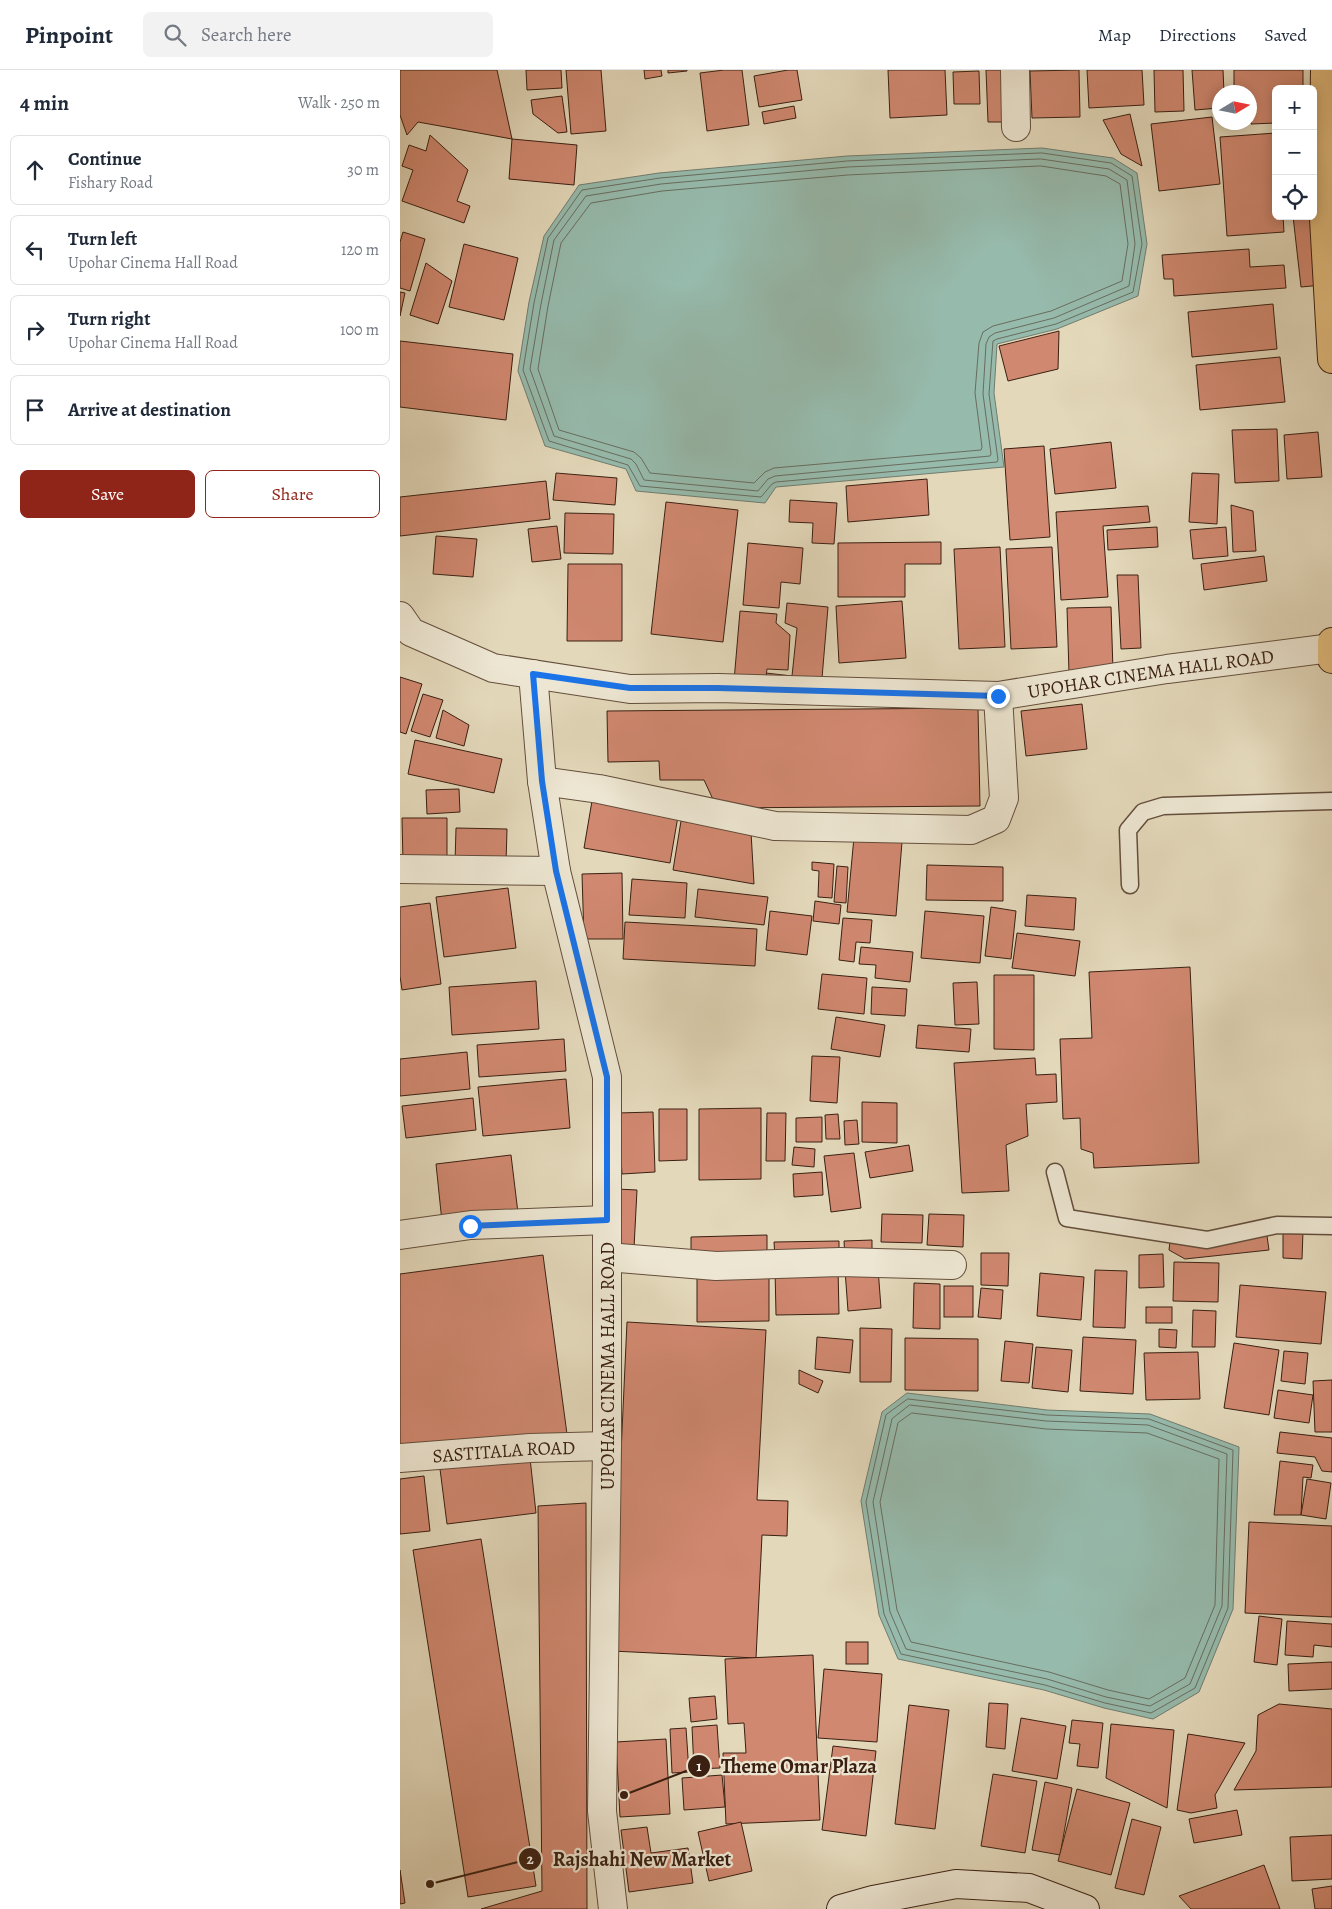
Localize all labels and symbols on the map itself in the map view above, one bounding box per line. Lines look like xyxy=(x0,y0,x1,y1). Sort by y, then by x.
north arrow xyxy=(1212,85,1257,130)
street label: UPOHAR CINEMA HALL ROAD xyxy=(1026,644,1275,705)
route end xyxy=(987,685,1010,708)
route start xyxy=(459,1215,482,1238)
street label: UPOHAR CINEMA HALL ROAD xyxy=(595,1242,621,1490)
street label: SASTITALA ROAD xyxy=(431,1435,575,1469)
callout: Theme Omar Plaza xyxy=(686,1748,887,1783)
text: Theme Omar Plaza xyxy=(721,1753,877,1780)
text: 1 xyxy=(696,1756,702,1776)
callout: Rajshahi New Market xyxy=(518,1842,741,1877)
text: Rajshahi New Market xyxy=(553,1846,732,1873)
text: 2 xyxy=(526,1849,534,1869)

